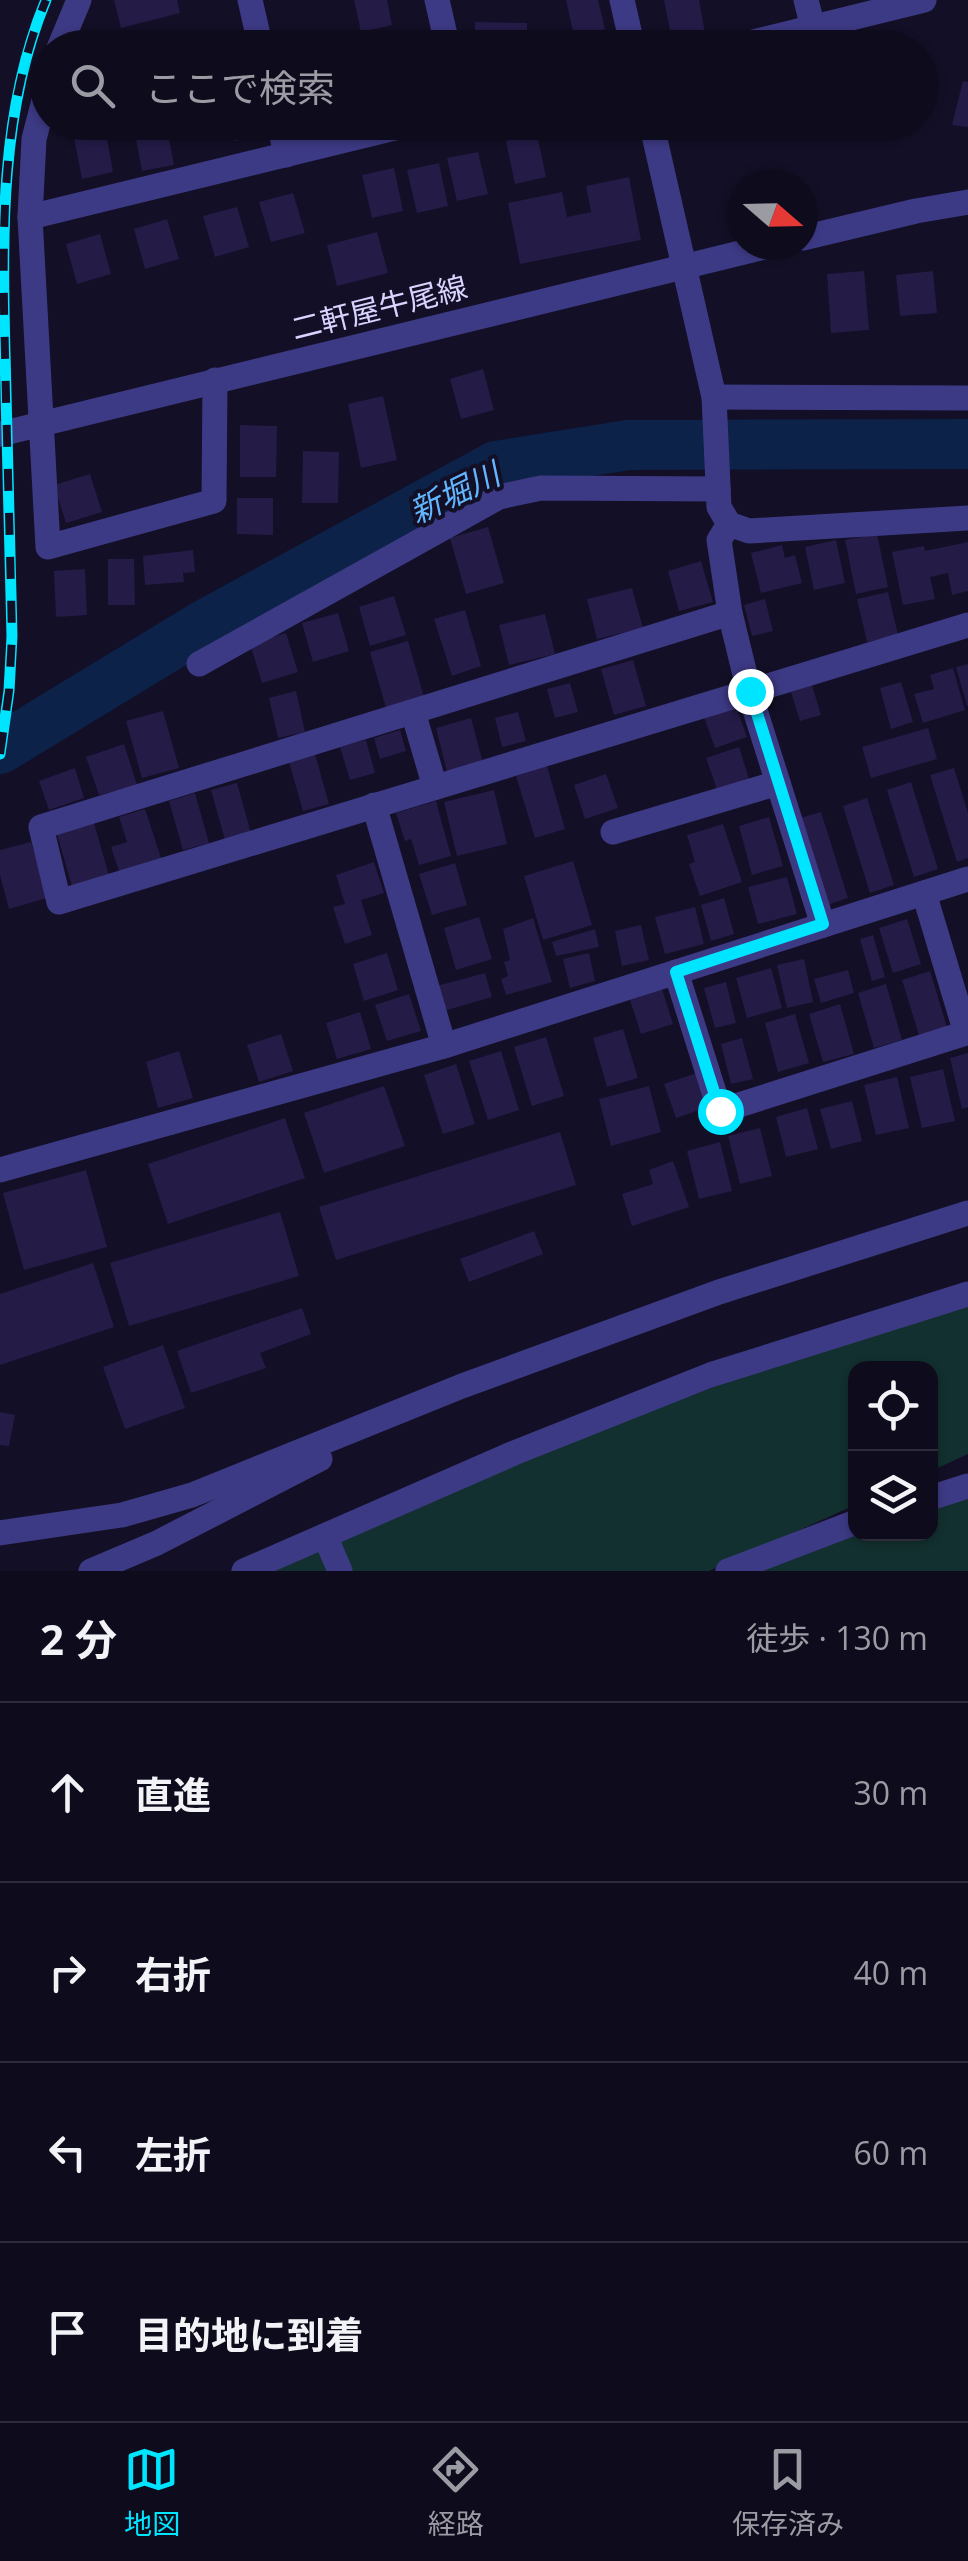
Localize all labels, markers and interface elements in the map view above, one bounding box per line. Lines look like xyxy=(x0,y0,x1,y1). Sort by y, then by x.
search box xyxy=(30,30,938,140)
icon: search xyxy=(65,58,120,113)
text: ここで検索 xyxy=(145,61,335,113)
north arrow xyxy=(728,170,818,260)
street label: 二軒屋牛尾線 xyxy=(287,265,471,349)
water label: 新堀川 xyxy=(401,450,509,532)
route end xyxy=(728,669,774,715)
route start xyxy=(698,1089,744,1135)
map controls xyxy=(848,1361,938,1541)
button: locate xyxy=(848,1361,938,1451)
button: layers xyxy=(848,1451,938,1541)
text: 2 分 xyxy=(40,1610,117,1667)
text: 徒歩 · 130 m xyxy=(746,1616,928,1659)
icon: ahead xyxy=(40,1765,95,1820)
text: 直進 xyxy=(135,1768,211,1820)
text: 30 m xyxy=(853,1771,928,1814)
icon: right xyxy=(40,1945,95,2000)
text: 右折 xyxy=(135,1948,211,2000)
text: 40 m xyxy=(853,1951,928,1994)
icon: left xyxy=(40,2125,95,2180)
text: 左折 xyxy=(135,2128,211,2180)
text: 60 m xyxy=(853,2131,928,2174)
icon: arrive xyxy=(40,2305,95,2360)
text: 目的地に到着 xyxy=(135,2308,363,2360)
tab: 地図 xyxy=(124,2442,180,2542)
tab: 経路 xyxy=(428,2442,484,2542)
tab: 保存済み xyxy=(732,2442,844,2542)

